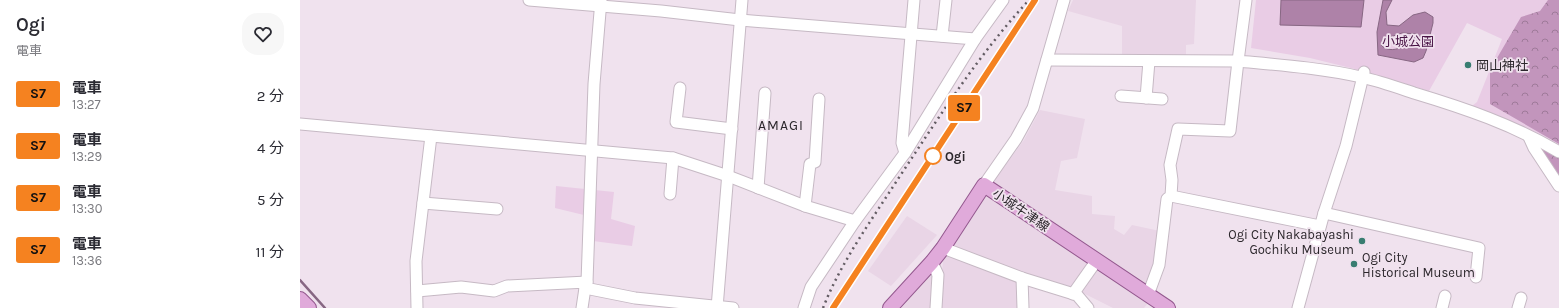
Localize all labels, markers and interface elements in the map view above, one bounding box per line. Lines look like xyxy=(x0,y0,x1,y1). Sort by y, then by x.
button: heart xyxy=(242,13,284,55)
text: Ogi xyxy=(16,14,46,36)
park label: 小城公園 xyxy=(1382,34,1434,49)
text: 電車 xyxy=(16,43,42,58)
place label: 岡山神社 xyxy=(1476,58,1528,73)
marker: 岡山神社 xyxy=(1463,60,1473,70)
text: 電車 xyxy=(72,79,102,97)
text: S7 xyxy=(30,85,46,102)
text: 2 分 xyxy=(257,87,284,105)
line badge: S7 xyxy=(946,95,982,121)
text: 13:27 xyxy=(72,97,101,112)
text: S7 xyxy=(956,99,972,116)
district label: AMAGI xyxy=(758,117,804,134)
text: 電車 xyxy=(72,131,102,149)
text: S7 xyxy=(30,137,46,154)
text: 4 分 xyxy=(257,139,284,157)
marker: Ogi xyxy=(924,147,942,165)
text: 13:29 xyxy=(72,149,102,164)
place label: Ogi xyxy=(945,149,966,164)
text: 電車 xyxy=(72,183,102,201)
street label: 小城牛津線 xyxy=(990,186,1052,234)
text: S7 xyxy=(30,189,46,206)
text: 5 分 xyxy=(257,191,284,209)
text: 13:30 xyxy=(72,201,102,216)
place label: Ogi City Nakabayashi Gochiku Museum xyxy=(1228,227,1354,257)
text: 電車 xyxy=(72,235,102,253)
marker: Ogi City Nakabayashi Gochiku Museum xyxy=(1357,236,1367,246)
text: S7 xyxy=(30,241,46,258)
text: 11 分 xyxy=(256,243,284,261)
place label: Ogi City Historical Museum xyxy=(1362,250,1475,280)
text: 13:36 xyxy=(72,253,102,268)
marker: Ogi City Historical Museum xyxy=(1349,259,1359,269)

